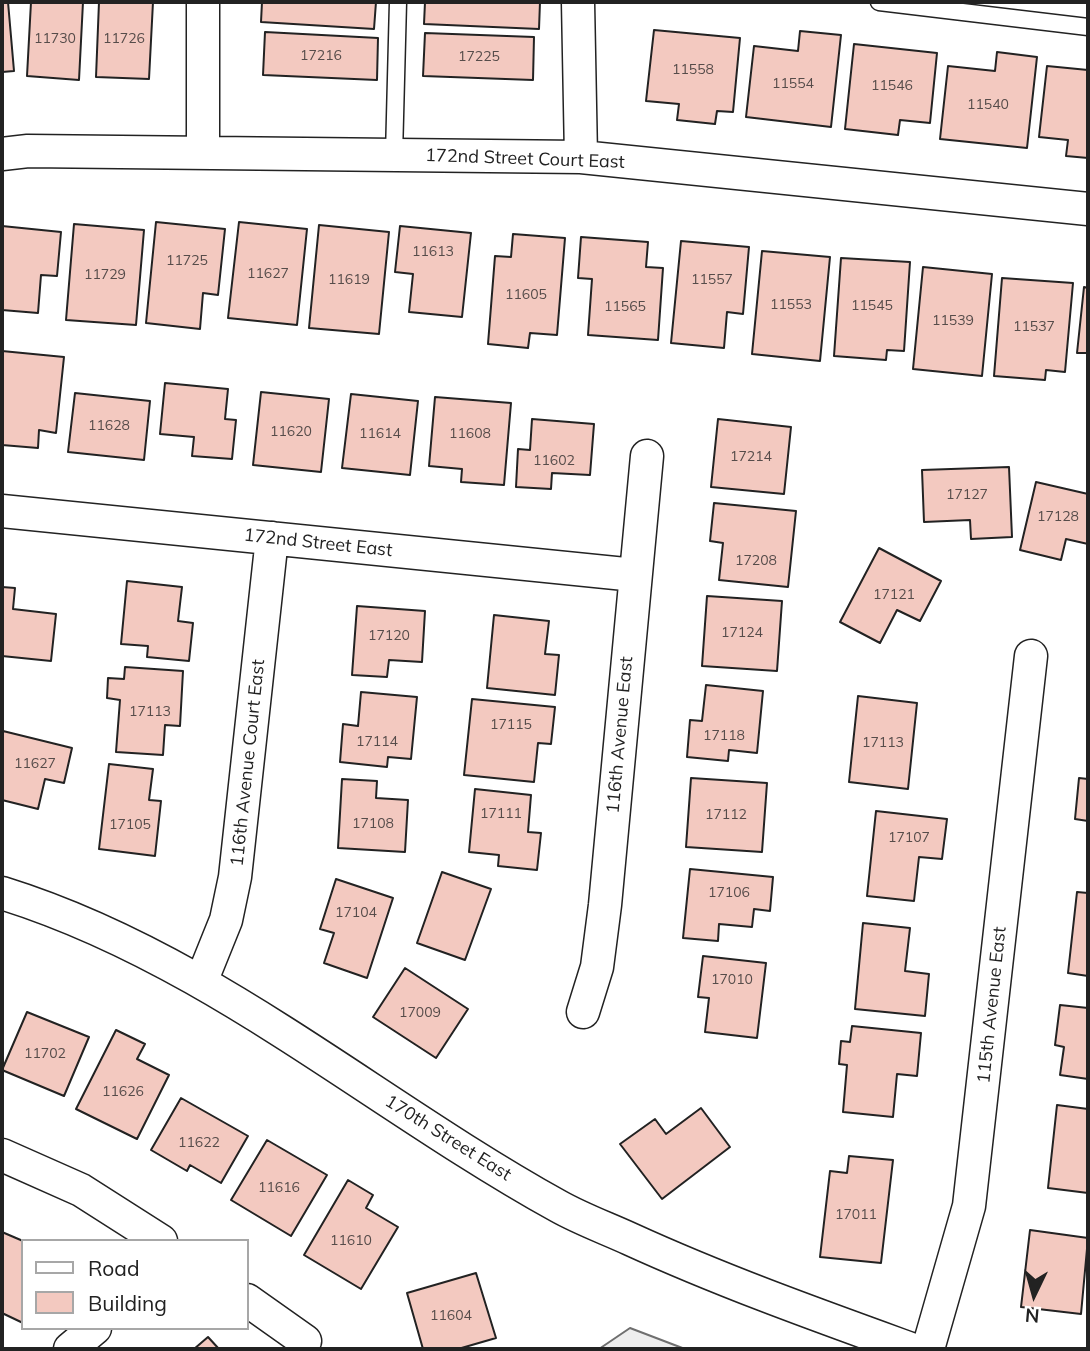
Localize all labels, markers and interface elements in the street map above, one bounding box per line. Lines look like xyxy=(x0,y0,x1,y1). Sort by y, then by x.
house number: 11730 xyxy=(34,31,76,47)
house number: 11726 xyxy=(103,31,145,47)
house number: 17216 xyxy=(300,48,342,64)
house number: 17225 xyxy=(458,49,500,65)
house number: 11558 xyxy=(672,62,714,78)
house number: 11554 xyxy=(772,76,814,92)
house number: 11546 xyxy=(871,78,913,94)
house number: 11540 xyxy=(967,97,1009,113)
street label: 172nd Street Court East xyxy=(425,145,625,173)
house number: 11613 xyxy=(412,244,454,260)
house number: 11725 xyxy=(166,253,208,269)
house number: 11627 xyxy=(247,266,289,282)
house number: 11729 xyxy=(84,267,126,283)
house number: 11619 xyxy=(328,272,370,288)
house number: 11557 xyxy=(691,272,733,288)
house number: 11605 xyxy=(505,287,547,303)
house number: 11553 xyxy=(770,297,812,313)
house number: 11545 xyxy=(851,298,893,314)
house number: 11565 xyxy=(604,299,646,315)
house number: 11539 xyxy=(932,313,974,329)
house number: 11537 xyxy=(1013,319,1055,335)
house number: 11628 xyxy=(88,418,130,434)
house number: 11620 xyxy=(270,424,312,440)
house number: 11614 xyxy=(359,426,401,442)
house number: 11608 xyxy=(449,426,491,442)
house number: 17214 xyxy=(730,449,772,465)
house number: 11602 xyxy=(533,453,575,469)
house number: 17127 xyxy=(946,487,988,503)
house number: 17128 xyxy=(1037,509,1079,525)
street label: 172nd Street East xyxy=(243,524,393,562)
house number: 17208 xyxy=(735,553,777,569)
house number: 17121 xyxy=(873,587,915,603)
house number: 17124 xyxy=(721,625,763,641)
house number: 17120 xyxy=(368,628,410,644)
street label: 116th Avenue East xyxy=(602,655,638,815)
street label: 116th Avenue Court East xyxy=(226,658,270,868)
house number: 17113 xyxy=(129,704,171,720)
house number: 17115 xyxy=(490,717,532,733)
house number: 17118 xyxy=(703,728,745,744)
house number: 17114 xyxy=(356,734,398,750)
house number: 17113 xyxy=(862,735,904,751)
house number: 11627 xyxy=(14,756,56,772)
house number: 17111 xyxy=(480,806,522,822)
house number: 17112 xyxy=(705,807,747,823)
house number: 17108 xyxy=(352,816,394,832)
house number: 17105 xyxy=(109,817,151,833)
house number: 17107 xyxy=(888,830,930,846)
house number: 17106 xyxy=(708,885,750,901)
house number: 17104 xyxy=(335,905,377,921)
street label: 115th Avenue East xyxy=(973,925,1011,1085)
house number: 17010 xyxy=(711,972,753,988)
house number: 17009 xyxy=(399,1005,441,1021)
house number: 11702 xyxy=(24,1046,66,1062)
house number: 11626 xyxy=(102,1084,144,1100)
street label: 170th Street East xyxy=(381,1090,515,1186)
house number: 11622 xyxy=(178,1135,220,1151)
house number: 11616 xyxy=(258,1180,300,1196)
house number: 17011 xyxy=(835,1207,877,1223)
house number: 11610 xyxy=(330,1233,372,1249)
legend xyxy=(21,1239,248,1330)
text: Road xyxy=(88,1255,139,1281)
north arrow xyxy=(999,1260,1069,1330)
text: Building xyxy=(88,1290,167,1316)
text: N xyxy=(1024,1303,1040,1329)
house number: 11604 xyxy=(430,1308,472,1324)

